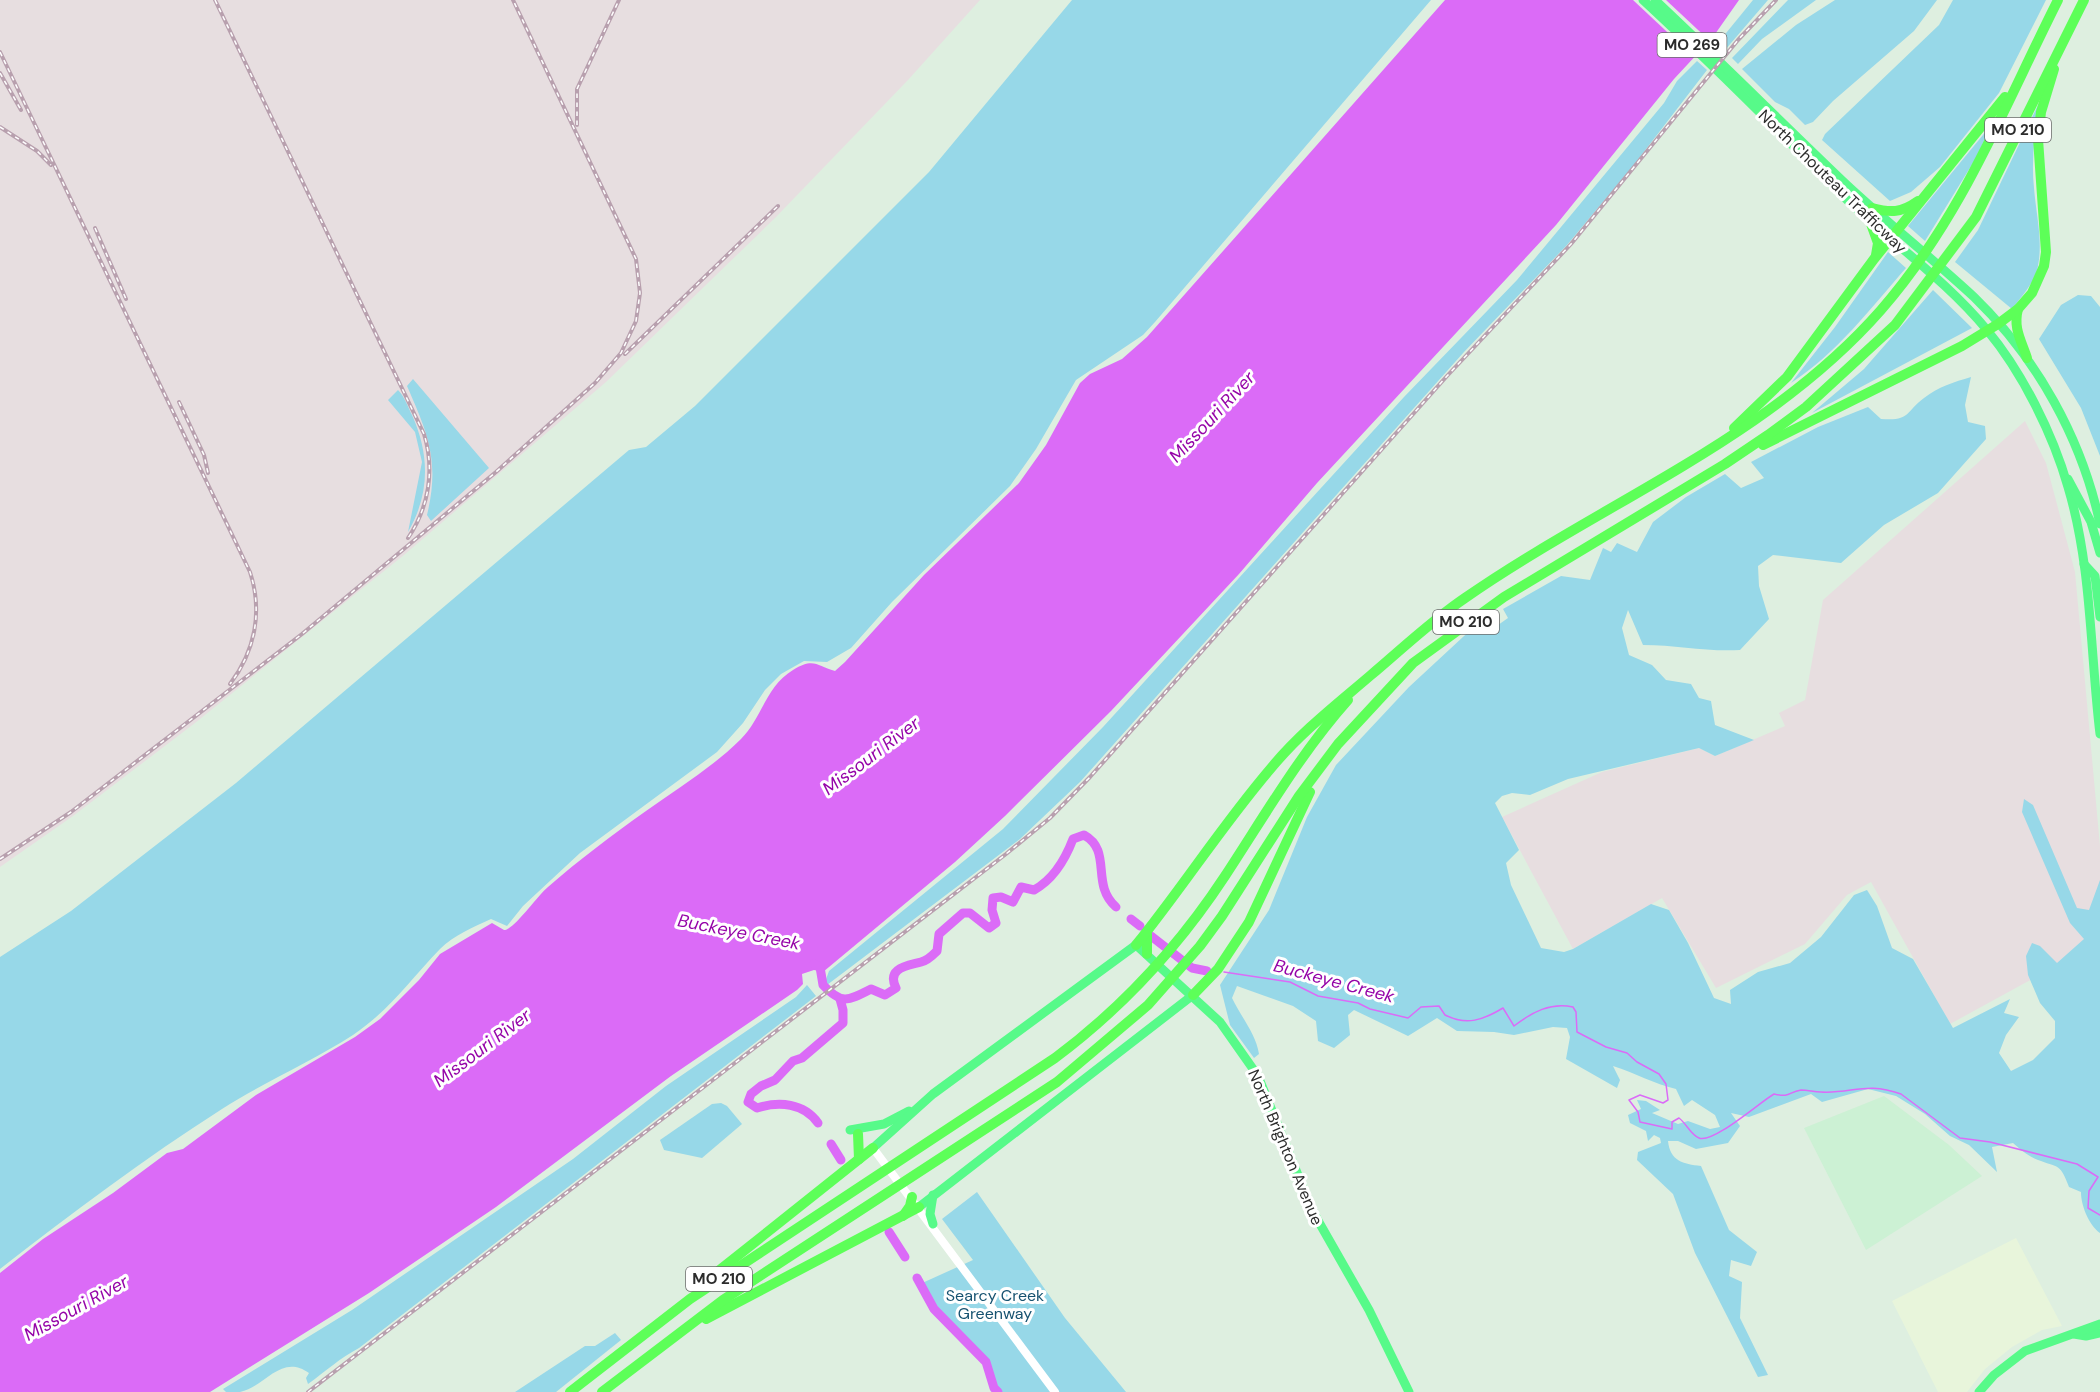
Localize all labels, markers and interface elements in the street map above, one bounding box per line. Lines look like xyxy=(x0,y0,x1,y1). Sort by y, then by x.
road number: MO 269 xyxy=(1658,33,1726,57)
street label: North Chouteau Trafficway xyxy=(1754,105,1911,258)
road number: MO 210 xyxy=(1985,118,2051,142)
water label: Missouri River xyxy=(1164,365,1261,468)
road number: MO 210 xyxy=(1433,610,1499,634)
water label: Missouri River xyxy=(818,711,926,800)
water label: Buckeye Creek xyxy=(676,908,803,956)
water label: Buckeye Creek xyxy=(1271,953,1398,1009)
water label: Missouri River xyxy=(429,1003,537,1092)
street label: North Brighton Avenue xyxy=(1243,1066,1328,1228)
road number: MO 210 xyxy=(686,1267,752,1291)
water label: Missouri River xyxy=(20,1269,134,1347)
park label: Searcy Creek Greenway xyxy=(946,1285,1044,1324)

